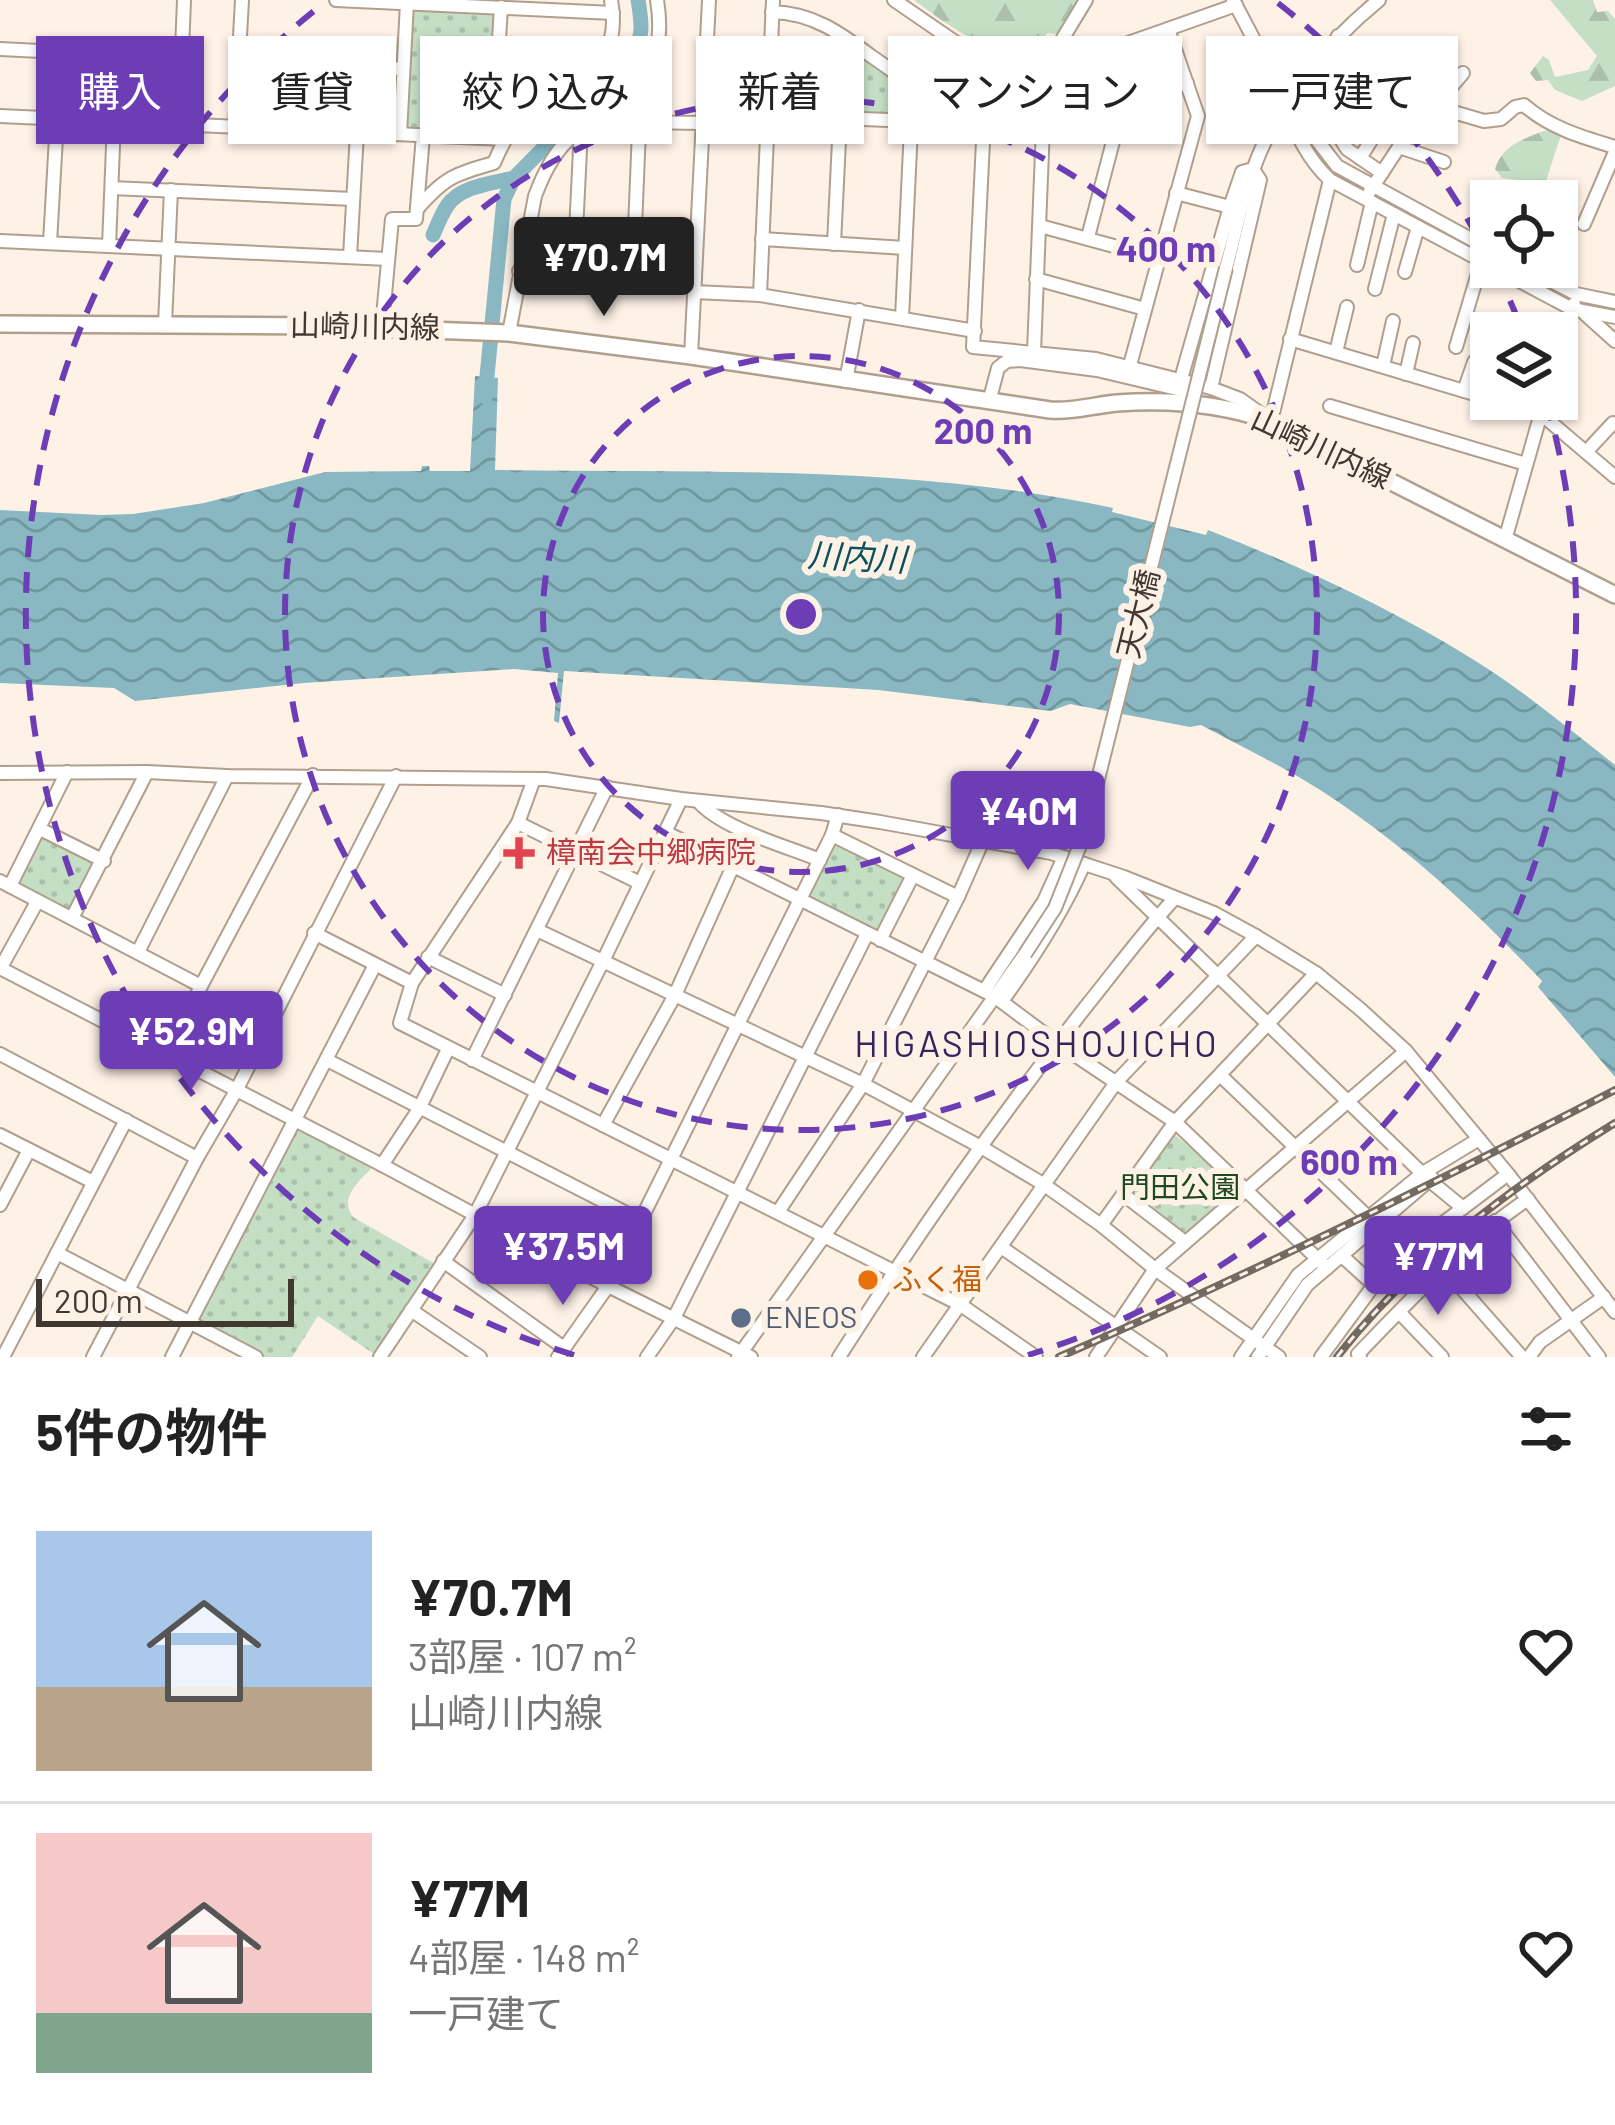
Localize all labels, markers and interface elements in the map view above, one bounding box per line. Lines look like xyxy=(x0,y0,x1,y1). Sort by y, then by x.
chip: 購入 xyxy=(36,36,204,144)
chip: 賃貸 xyxy=(228,36,396,144)
chip: 絞り込み xyxy=(420,36,672,144)
chip: 新着 xyxy=(696,36,864,144)
chip: マンション xyxy=(888,36,1182,144)
chip: 一戸建て xyxy=(1206,36,1458,144)
map controls xyxy=(1470,180,1578,420)
button: locate xyxy=(1470,180,1578,288)
pin: ¥70.7M xyxy=(506,217,702,319)
text: 400 m xyxy=(1116,226,1216,269)
text: ¥70.7M xyxy=(541,232,667,279)
street label: 山崎川内線 xyxy=(290,306,440,344)
button: layers xyxy=(1470,312,1578,420)
street label: 山崎川内線 xyxy=(1246,399,1397,495)
text: 200 m xyxy=(934,408,1032,451)
water label: 川内川 xyxy=(807,533,911,579)
street label: 天大橋 xyxy=(1109,565,1165,662)
centre of rings xyxy=(780,593,822,635)
pin: ¥40M xyxy=(957,771,1099,873)
text: ¥40M xyxy=(978,786,1078,833)
place label: 樟南会中郷病院 xyxy=(546,833,756,869)
marker: 樟南会中郷病院 xyxy=(503,837,535,869)
pin: ¥52.9M xyxy=(93,991,289,1093)
text: ¥52.9M xyxy=(127,1006,255,1053)
district label: HIGASHIOSHOJICHO xyxy=(854,1021,1220,1064)
text: 600 m xyxy=(1300,1139,1398,1182)
park label: 門田公園 xyxy=(1120,1168,1240,1204)
pin: ¥37.5M xyxy=(465,1206,661,1308)
pin: ¥77M xyxy=(1367,1216,1509,1318)
text: ¥37.5M xyxy=(501,1221,625,1268)
text: ¥77M xyxy=(1391,1231,1485,1278)
place label: ふく福 xyxy=(892,1260,982,1296)
marker: ふく福 xyxy=(855,1267,881,1293)
scale bar xyxy=(36,1273,294,1326)
text: 200 m xyxy=(54,1280,143,1320)
place label: ENEOS xyxy=(765,1298,857,1334)
marker: ENEOS xyxy=(728,1305,754,1331)
icon: filters xyxy=(1513,1396,1579,1462)
text: 5件の物件 xyxy=(36,1400,268,1461)
text: ¥70.7M xyxy=(408,1565,573,1626)
icon: home xyxy=(132,1579,276,1723)
icon: heart xyxy=(1513,1618,1579,1684)
text: 3部屋 · 107 m² xyxy=(408,1632,637,1679)
text: 山崎川内線 xyxy=(408,1688,603,1735)
text: ¥77M xyxy=(408,1866,530,1927)
icon: home xyxy=(132,1881,276,2025)
icon: heart xyxy=(1513,1920,1579,1986)
text: 4部屋 · 148 m² xyxy=(408,1933,640,1980)
text: 一戸建て xyxy=(408,1989,564,2036)

